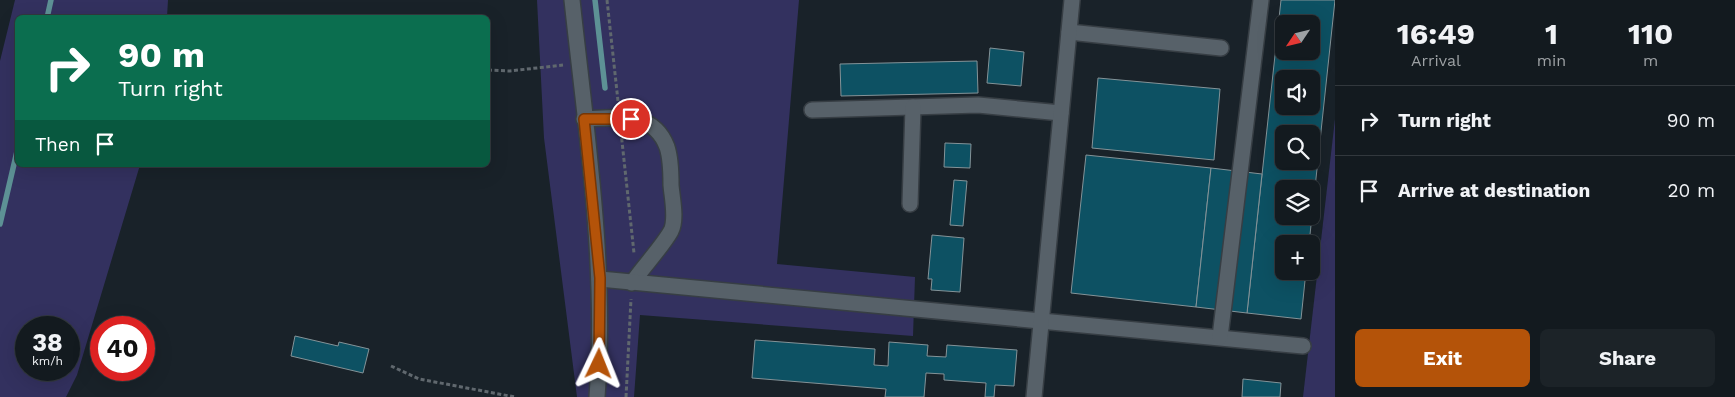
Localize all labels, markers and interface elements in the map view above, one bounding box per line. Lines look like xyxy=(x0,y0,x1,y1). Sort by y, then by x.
north arrow xyxy=(1275,15,1320,60)
map controls xyxy=(1275,15,1320,280)
text: 16:49 xyxy=(1397,16,1475,51)
text: 1 xyxy=(1545,16,1558,51)
text: 110 xyxy=(1628,16,1673,51)
text: 90 m xyxy=(118,34,205,76)
icon: right xyxy=(35,35,100,100)
text: Arrival xyxy=(1411,51,1461,70)
text: min xyxy=(1537,51,1566,70)
text: m xyxy=(1643,51,1658,70)
button: sound xyxy=(1275,70,1320,115)
text: Turn right xyxy=(118,76,223,101)
pin xyxy=(610,98,652,140)
icon: arrive xyxy=(617,105,645,133)
icon: right xyxy=(1355,107,1383,135)
text: Turn right xyxy=(1398,109,1491,132)
text: 90 m xyxy=(1667,109,1715,132)
button: search xyxy=(1275,125,1320,170)
icon: arrive xyxy=(91,130,119,158)
text: Then xyxy=(35,133,81,156)
icon: arrive xyxy=(1355,177,1383,205)
text: Arrive at destination xyxy=(1398,179,1590,202)
text: 20 m xyxy=(1668,179,1715,202)
button: layers xyxy=(1275,180,1320,225)
button: + xyxy=(1275,235,1320,280)
speed limit sign: 40 xyxy=(90,316,155,381)
text: 38 xyxy=(32,328,63,357)
button: Exit xyxy=(1355,329,1530,387)
button: Share xyxy=(1540,329,1715,387)
position arrow xyxy=(572,337,624,389)
text: km/h xyxy=(32,354,63,368)

